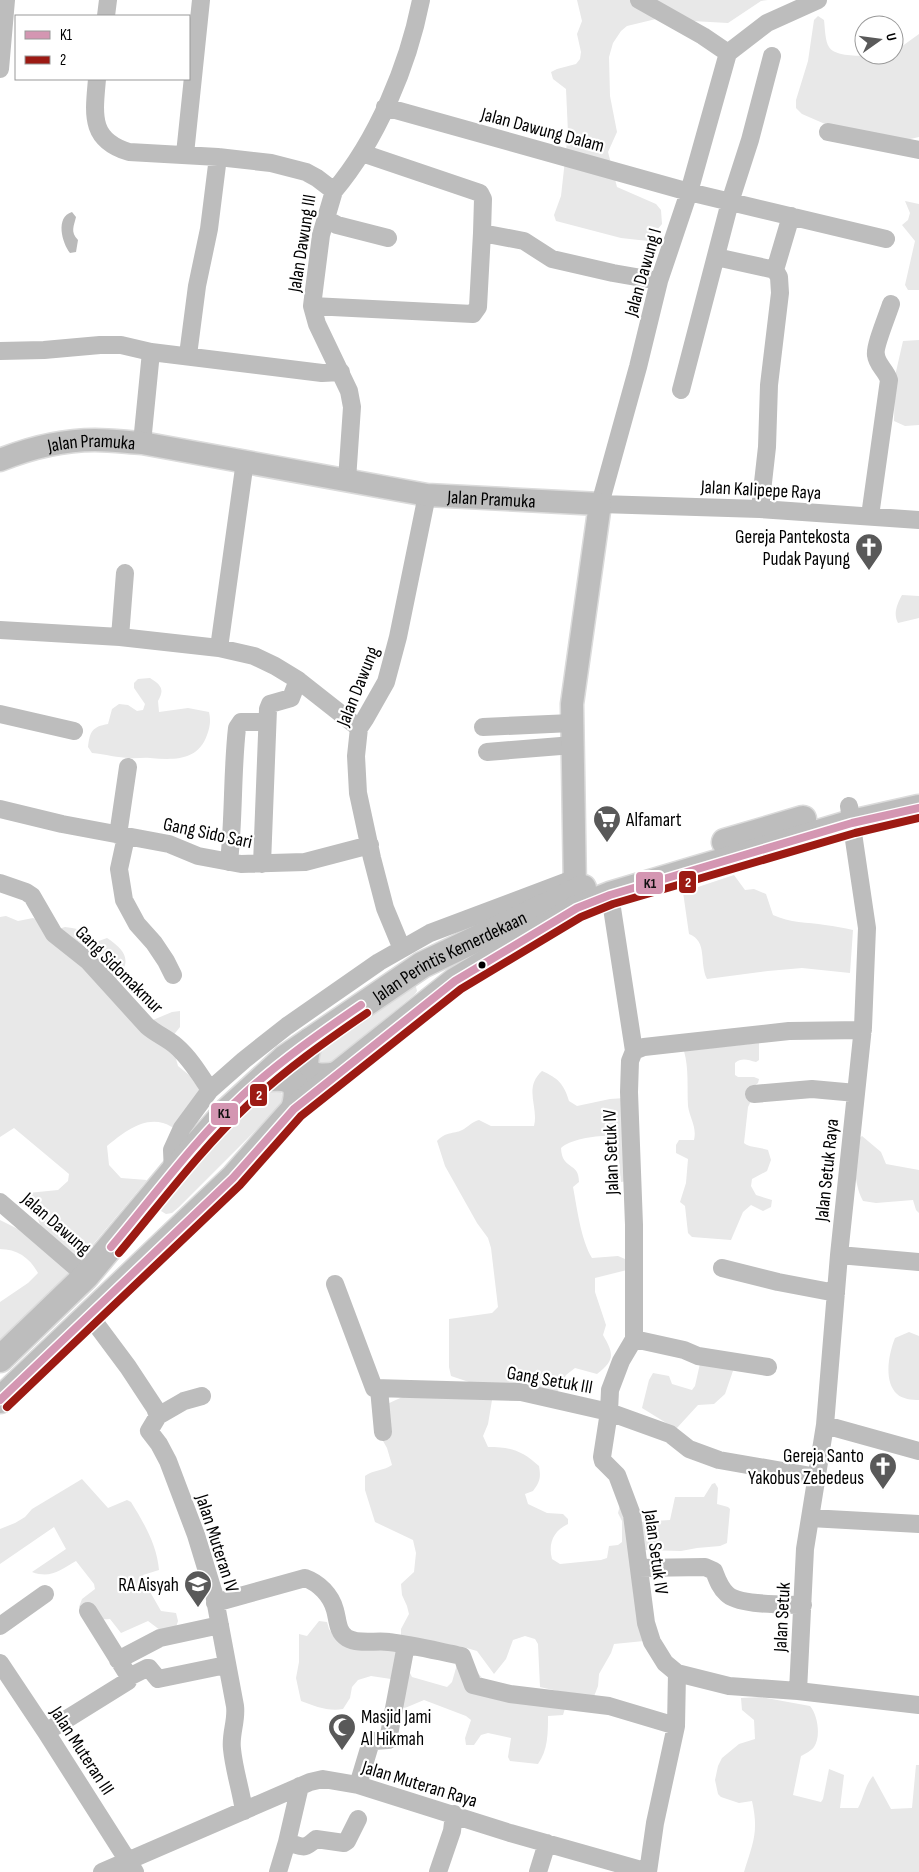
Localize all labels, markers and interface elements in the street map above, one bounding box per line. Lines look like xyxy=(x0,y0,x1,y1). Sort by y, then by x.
legend xyxy=(15,15,190,80)
north arrow xyxy=(854,15,904,65)
text: K1 xyxy=(60,26,73,45)
text: U xyxy=(882,31,900,43)
text: 2 xyxy=(60,51,66,70)
street label: Jalan Dawung Dalam xyxy=(478,103,607,158)
street label: Jalan Dawung III xyxy=(283,193,322,295)
street label: Jalan Dawung I xyxy=(620,226,667,320)
street label: Jalan Pramuka xyxy=(44,430,136,458)
street label: Jalan Kalipepe Raya xyxy=(699,476,822,505)
street label: Jalan Pramuka xyxy=(446,486,536,514)
place label: Gereja Pantekosta Pudak Payung xyxy=(735,526,850,571)
church icon: Gereja Pantekosta Pudak Payung xyxy=(854,532,884,571)
street label: Jalan Dawung xyxy=(332,643,385,731)
supermarket icon: Alfamart xyxy=(592,804,622,843)
place label: Alfamart xyxy=(625,809,682,832)
street label: Gang Sido Sari xyxy=(161,813,254,854)
line badge: 2 xyxy=(678,870,697,894)
line badge: K1 xyxy=(635,871,664,895)
text: 2 xyxy=(685,874,691,891)
text: K1 xyxy=(644,875,657,892)
street label: Jalan Perintis Kemerdekaan xyxy=(368,907,531,1009)
street label: Gang Sidomakmur xyxy=(70,921,168,1019)
unlabelled marker xyxy=(477,960,487,970)
line badge: 2 xyxy=(249,1083,268,1107)
text: 2 xyxy=(256,1087,262,1104)
line badge: K1 xyxy=(210,1102,239,1126)
text: K1 xyxy=(218,1105,231,1122)
street label: Jalan Setuk IV xyxy=(599,1108,625,1196)
street label: Jalan Setuk Raya xyxy=(811,1118,844,1224)
street label: Jalan Dawung xyxy=(16,1187,96,1261)
street label: Gang Setuk III xyxy=(505,1362,594,1399)
place label: Gereja Santo Yakobus Zebedeus xyxy=(748,1445,864,1490)
church icon: Gereja Santo Yakobus Zebedeus xyxy=(868,1451,898,1490)
street label: Jalan Muteran IV xyxy=(190,1491,243,1596)
street label: Jalan Setuk IV xyxy=(638,1507,673,1596)
school or university icon: RA Aisyah xyxy=(183,1569,213,1608)
place label: RA Aisyah xyxy=(118,1574,179,1597)
street label: Jalan Setuk xyxy=(769,1581,796,1654)
street label: Jalan Muteran III xyxy=(44,1701,119,1799)
place label: Masjid Jami Al Hikmah xyxy=(360,1706,431,1751)
mosque icon: Masjid Jami Al Hikmah xyxy=(327,1712,357,1751)
street label: Jalan Muteran Raya xyxy=(358,1756,480,1813)

